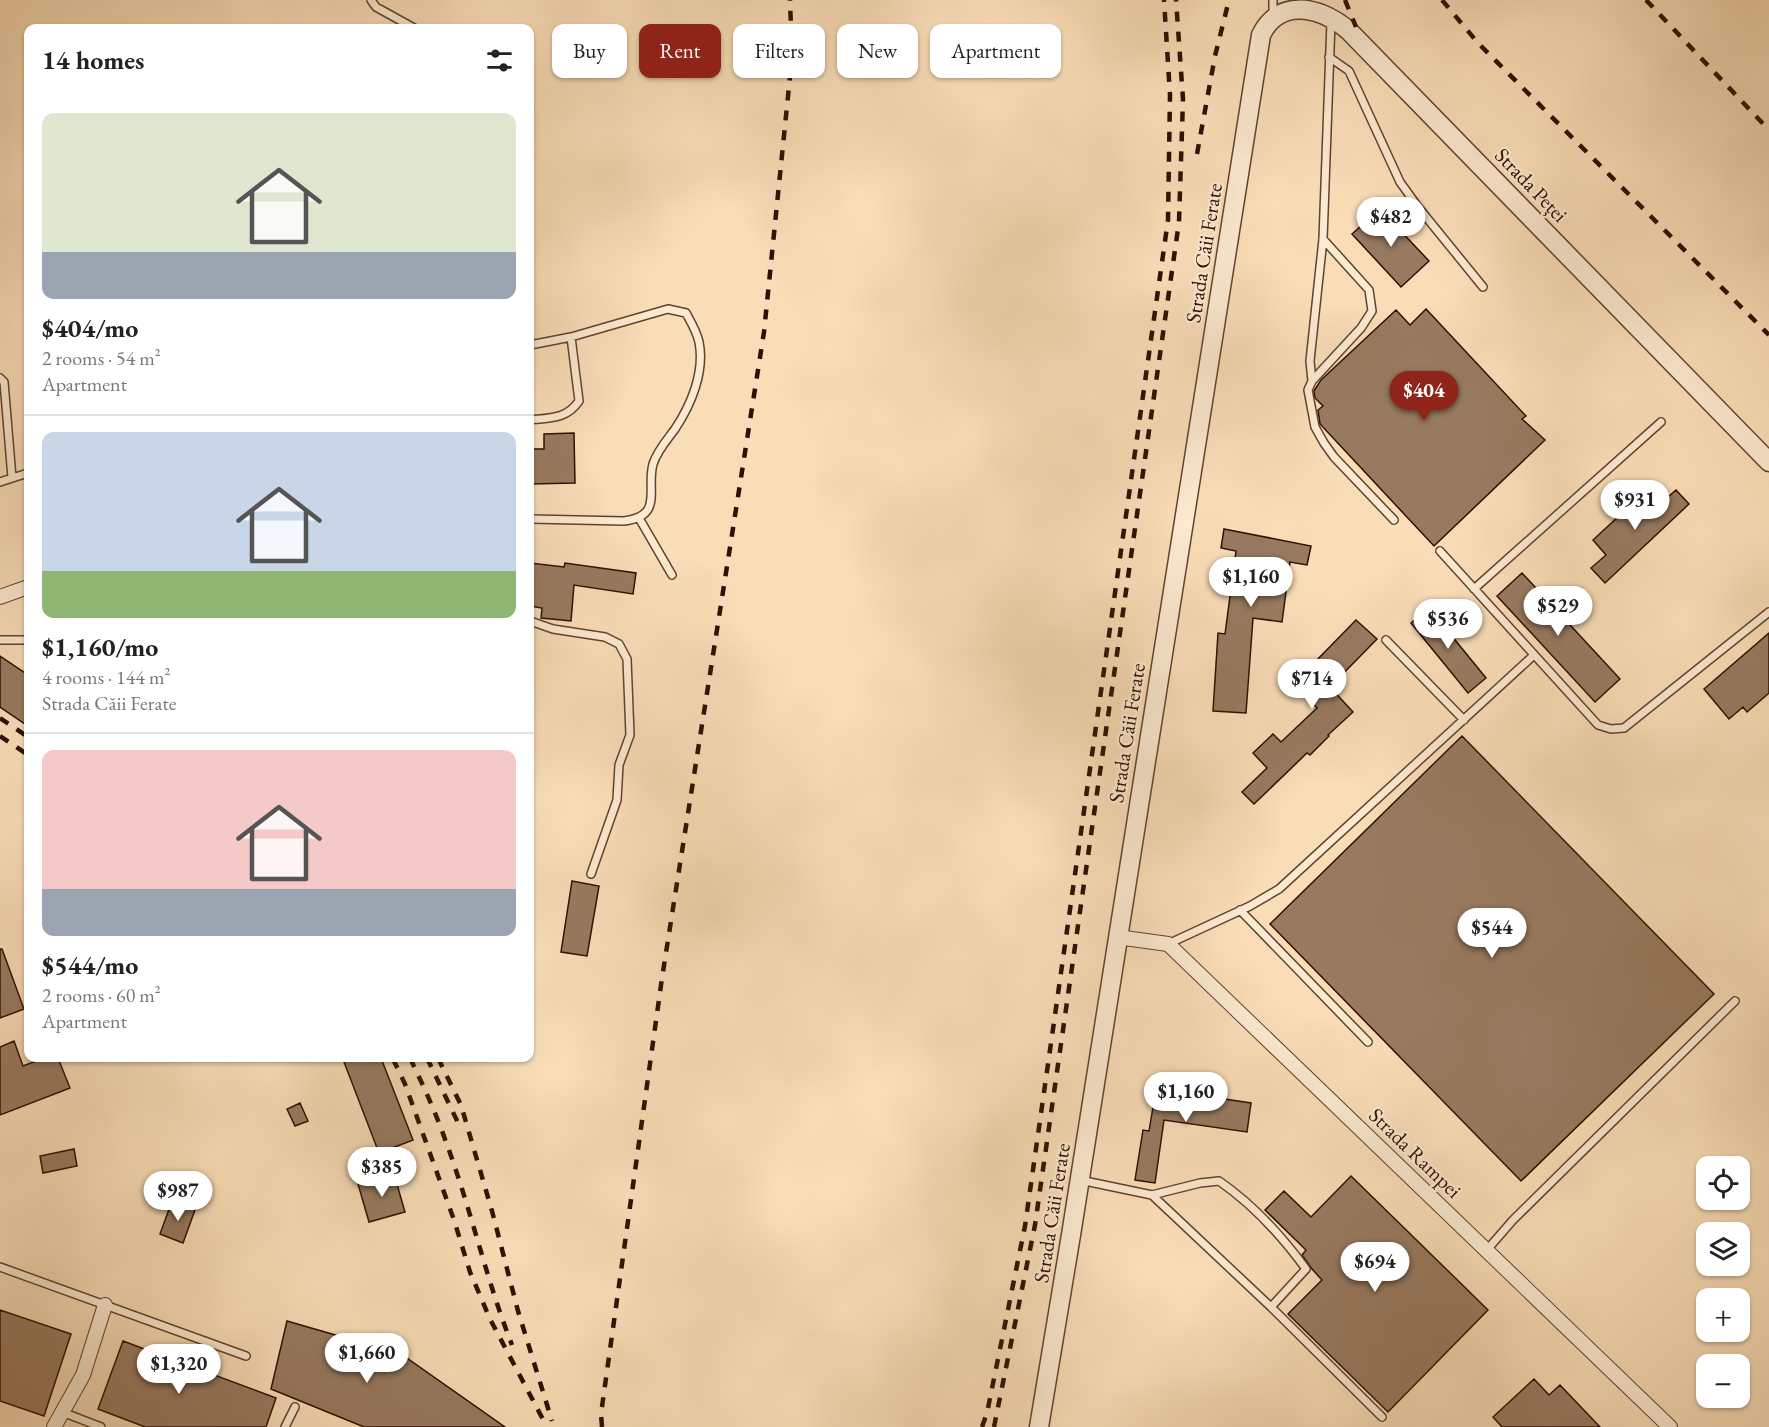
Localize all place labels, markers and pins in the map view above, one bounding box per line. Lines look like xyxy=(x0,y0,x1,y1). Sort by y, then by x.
pin: $482 xyxy=(1355,197,1427,248)
pin: $404 xyxy=(1388,371,1460,422)
pin: $931 xyxy=(1599,480,1671,531)
pin: $1,160 xyxy=(1202,557,1300,608)
pin: $529 xyxy=(1522,586,1594,637)
pin: $536 xyxy=(1412,599,1484,650)
pin: $714 xyxy=(1276,659,1348,710)
pin: $544 xyxy=(1456,908,1528,959)
pin: $1,160 xyxy=(1137,1072,1235,1123)
pin: $385 xyxy=(346,1147,418,1198)
pin: $987 xyxy=(142,1171,214,1222)
pin: $694 xyxy=(1339,1242,1411,1293)
pin: $1,660 xyxy=(318,1333,416,1384)
pin: $1,320 xyxy=(130,1344,228,1395)

